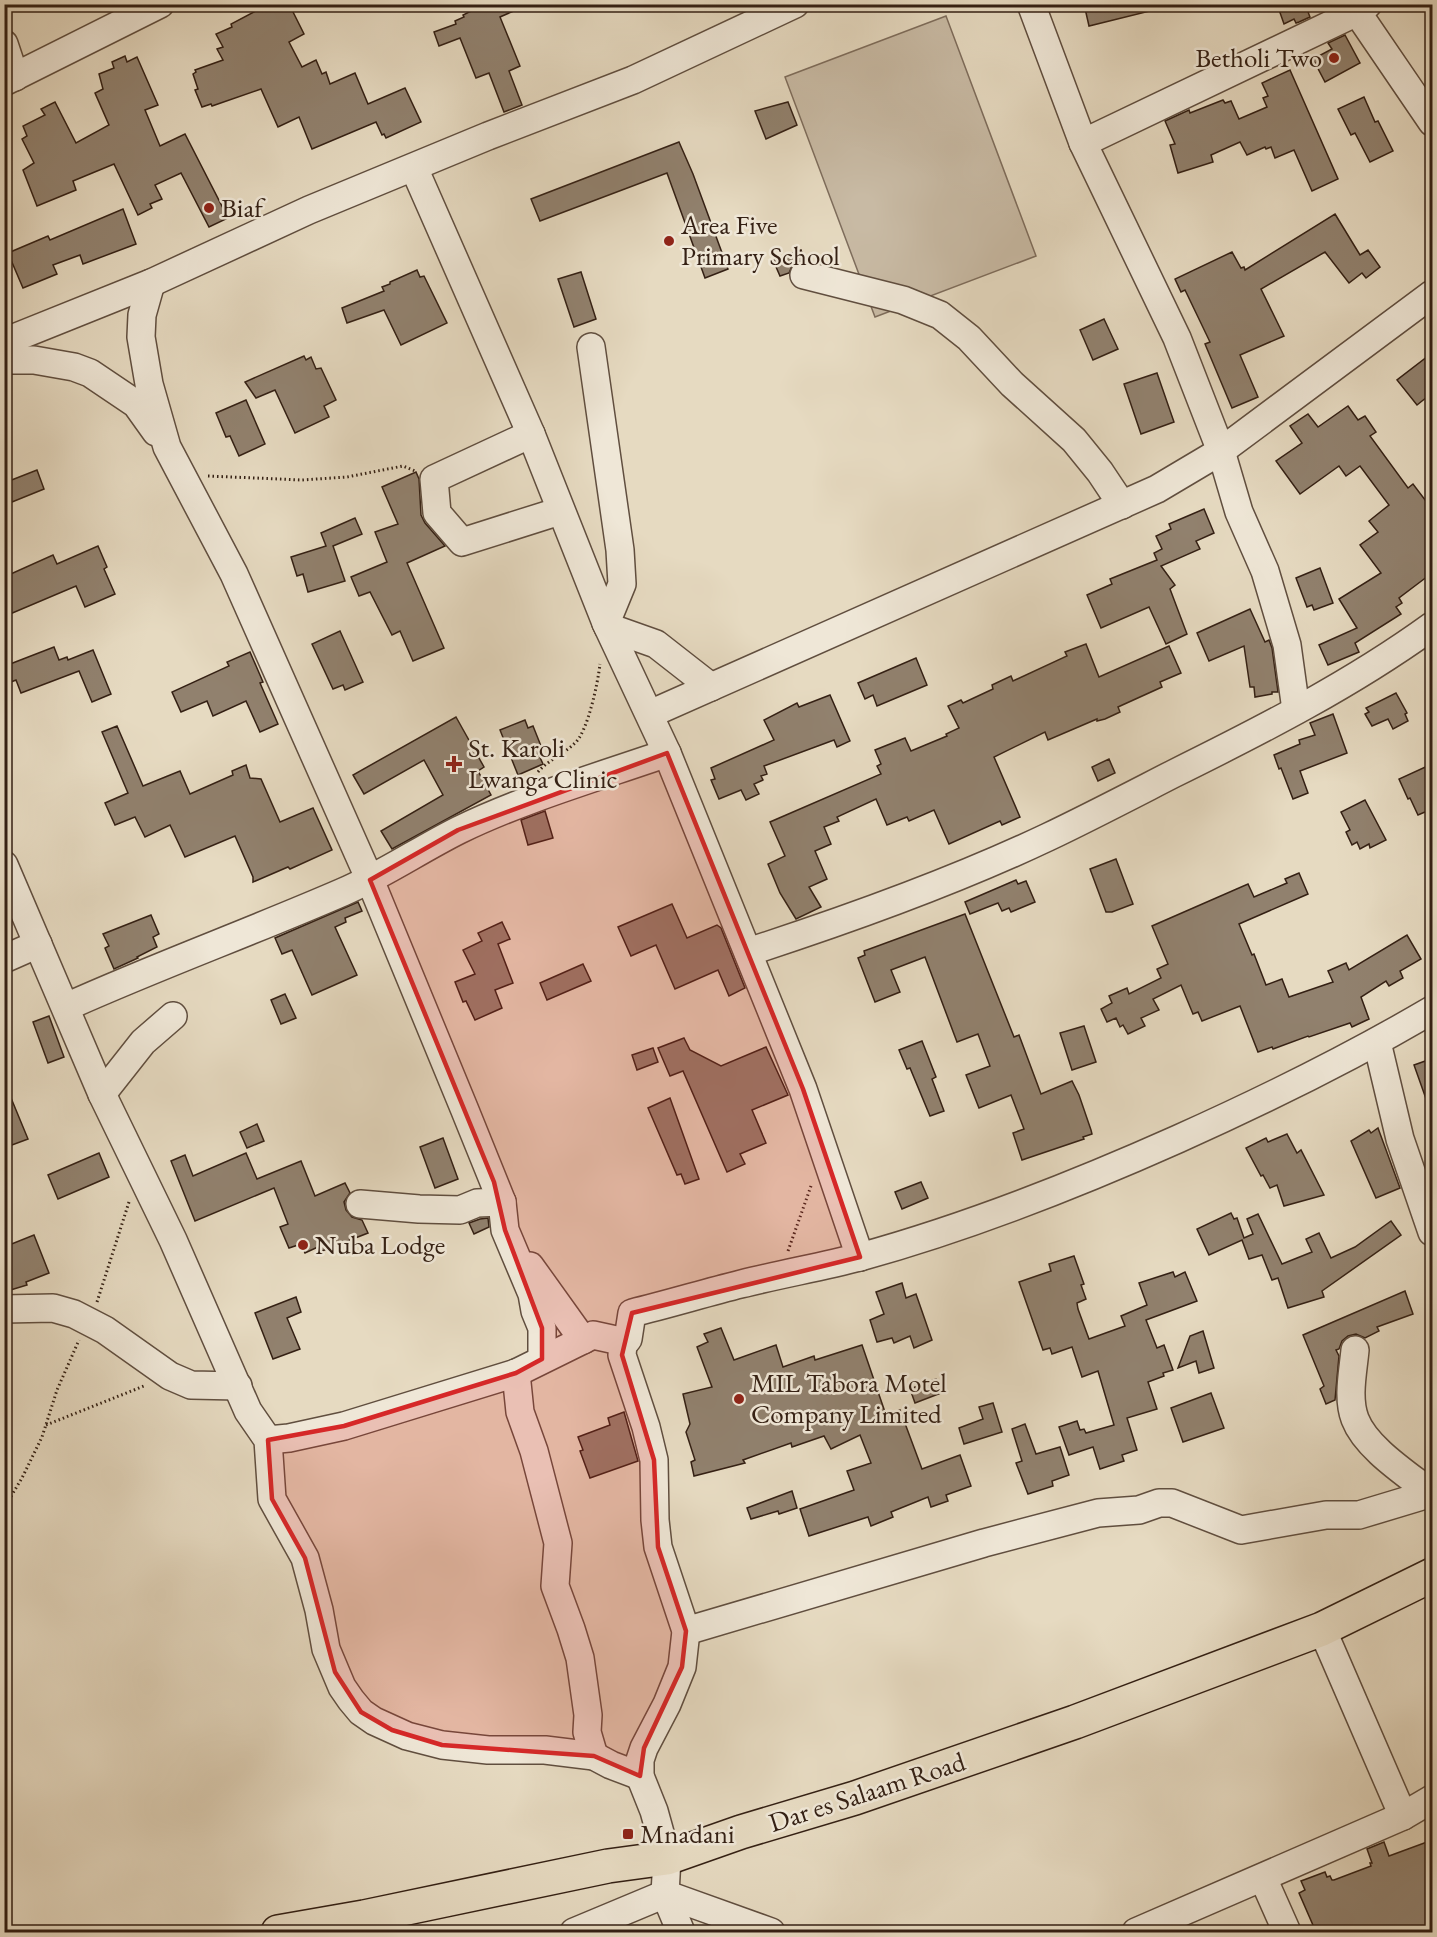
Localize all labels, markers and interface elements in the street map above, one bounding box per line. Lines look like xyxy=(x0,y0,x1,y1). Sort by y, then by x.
place label: Betholi Two xyxy=(1195,40,1322,75)
marker: Betholi Two xyxy=(1327,51,1341,65)
place label: Biaf xyxy=(221,190,266,225)
marker: Biaf xyxy=(202,201,216,215)
place label: Area Five Primary School xyxy=(680,207,840,273)
marker: Area Five Primary School xyxy=(662,234,676,248)
place label: St. Karoli Lwanga Clinic xyxy=(468,730,618,796)
marker: St. Karoli Lwanga Clinic xyxy=(445,755,463,773)
place label: Nuba Lodge xyxy=(315,1227,445,1262)
marker: Nuba Lodge xyxy=(296,1238,310,1252)
place label: MIL Tabora Motel Company Limited xyxy=(751,1365,947,1431)
marker: MIL Tabora Motel Company Limited xyxy=(732,1392,746,1406)
street label: Dar es Salaam Road xyxy=(764,1743,970,1840)
place label: Mnadani xyxy=(640,1816,735,1851)
marker: Mnadani xyxy=(621,1827,635,1841)

